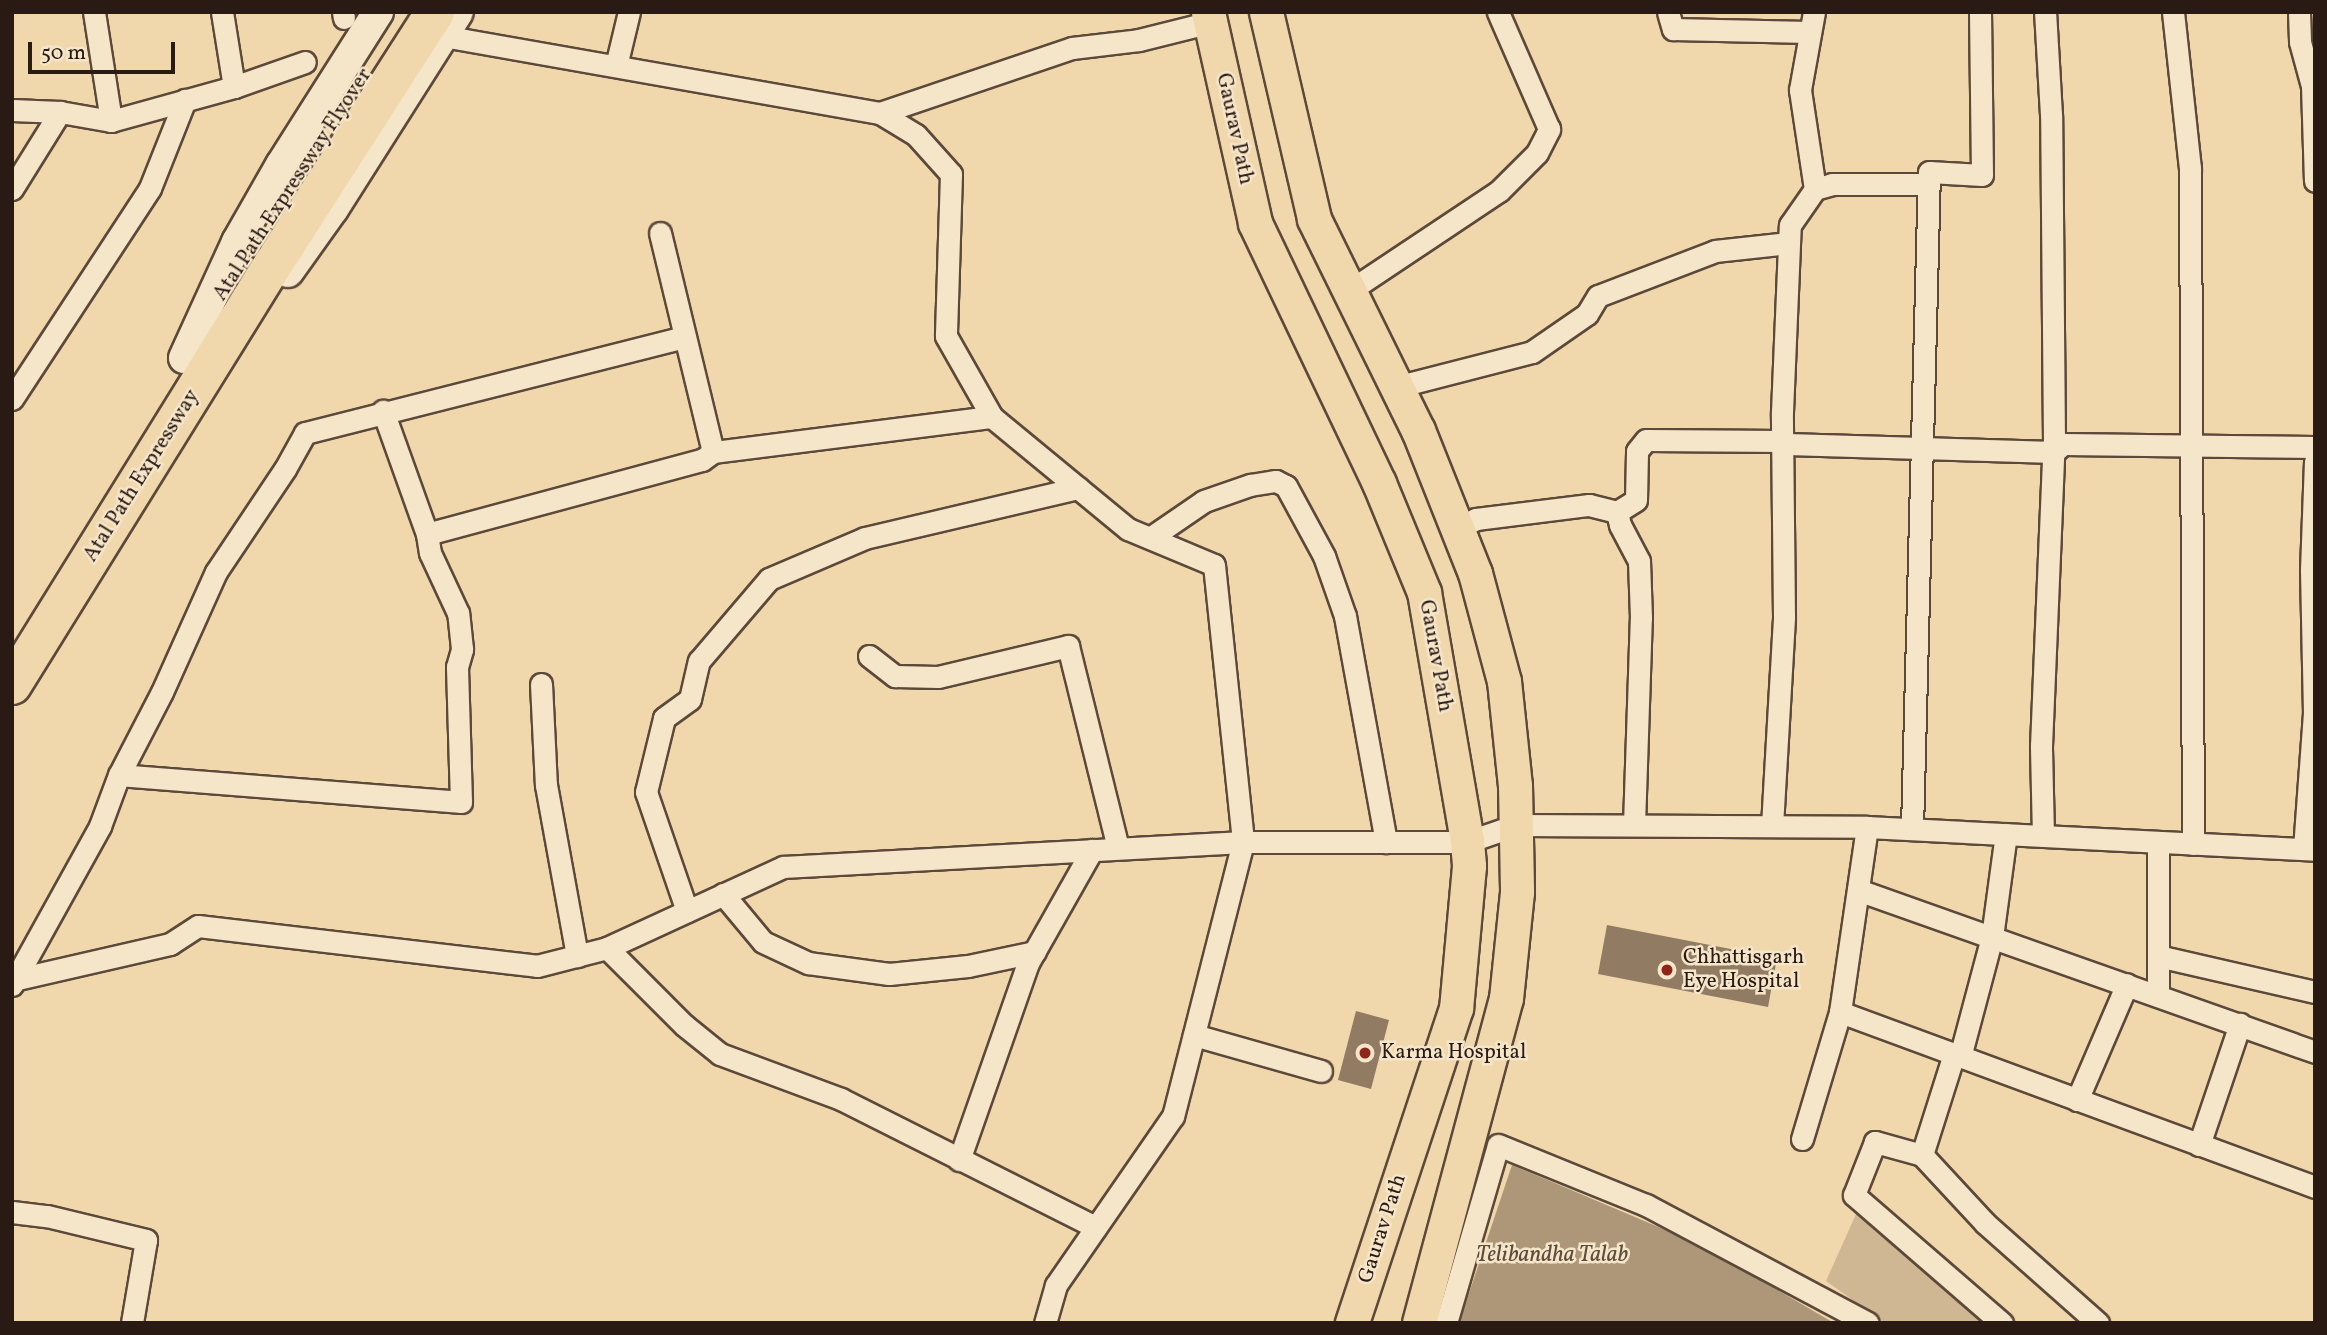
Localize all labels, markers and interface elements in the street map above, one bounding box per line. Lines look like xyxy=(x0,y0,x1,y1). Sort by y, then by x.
scale bar xyxy=(32,28,178,72)
text: 50 m xyxy=(41,39,86,68)
street label: Atal Path Expressway Flyover xyxy=(208,64,378,306)
street label: Gaurav Path xyxy=(1210,71,1258,187)
street label: Atal Path Expressway xyxy=(79,385,205,567)
street label: Gaurav Path xyxy=(1413,598,1457,714)
place label: Chhattisgarh Eye Hospital xyxy=(1683,945,1804,995)
marker: Chhattisgarh Eye Hospital xyxy=(1657,960,1677,980)
place label: Karma Hospital xyxy=(1381,1040,1526,1066)
marker: Karma Hospital xyxy=(1355,1043,1375,1063)
street label: Gaurav Path xyxy=(1353,1171,1413,1287)
water label: Telibandha Talab xyxy=(1476,1241,1628,1269)

